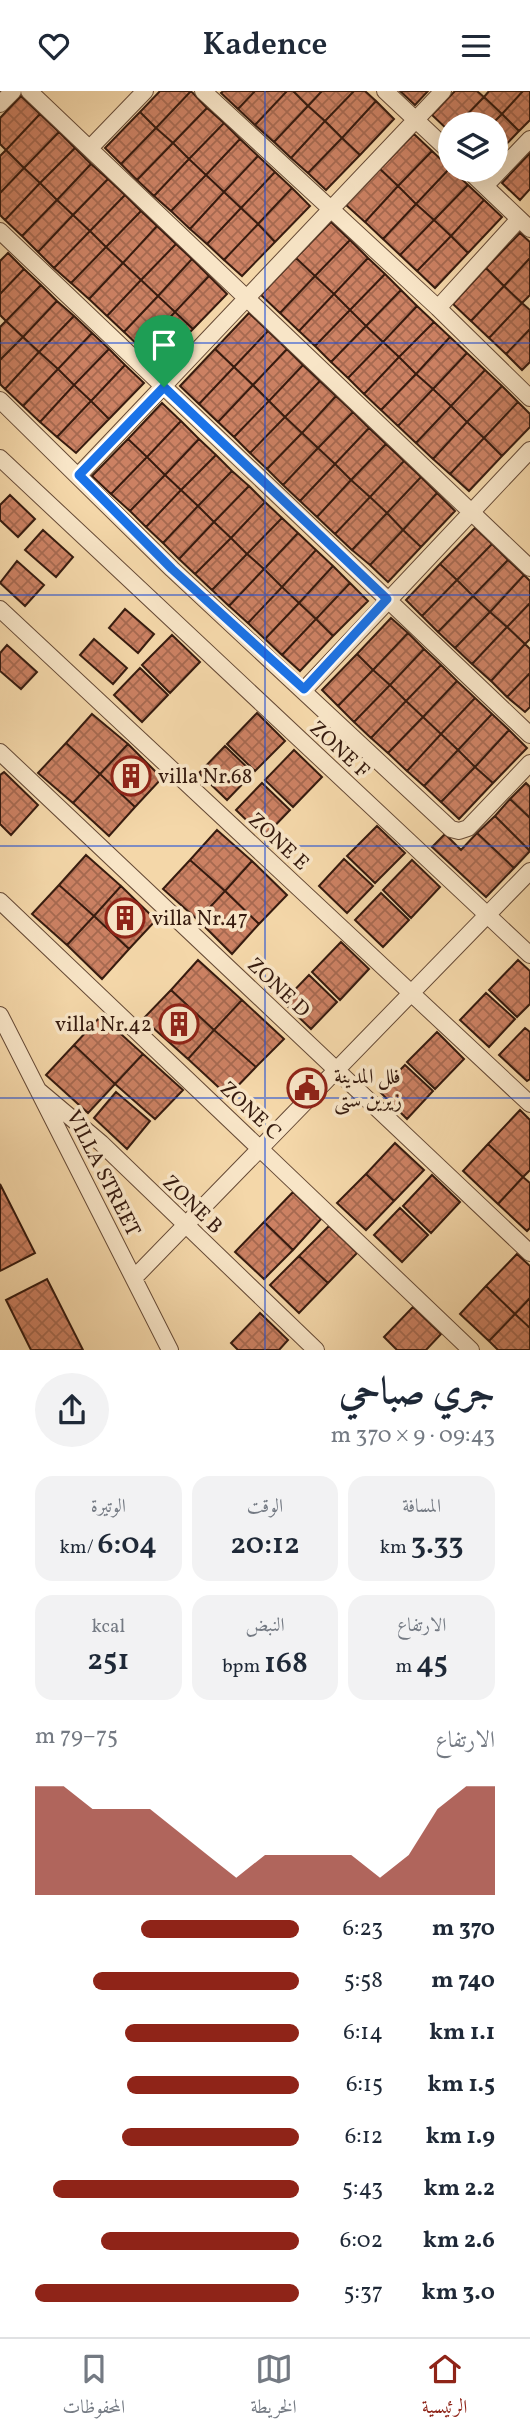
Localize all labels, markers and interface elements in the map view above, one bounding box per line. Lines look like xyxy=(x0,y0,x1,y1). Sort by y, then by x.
text: Kadence xyxy=(203,24,327,68)
icon: heart xyxy=(35,27,73,65)
icon: menu xyxy=(457,27,495,65)
map controls xyxy=(438,112,508,182)
button: layers xyxy=(438,112,508,182)
pin xyxy=(134,315,194,387)
icon: arrive xyxy=(145,326,183,364)
street label: ZONE F xyxy=(302,715,375,786)
building icon: villa Nr.68 xyxy=(110,755,152,797)
place label: villa Nr.68 xyxy=(158,763,252,792)
street label: ZONE E xyxy=(241,806,315,878)
building icon: villa Nr.47 xyxy=(104,897,146,939)
place label: villa Nr.47 xyxy=(152,905,248,934)
street label: ZONE D xyxy=(240,951,316,1025)
building icon: villa Nr.42 xyxy=(158,1003,200,1045)
place label: villa Nr.42 xyxy=(55,1011,152,1040)
place label: فلل المدينة زیرین ستی xyxy=(334,1063,402,1116)
public building icon: فلل المدينة زیرین ستی xyxy=(286,1067,328,1109)
street label: ZONE C xyxy=(213,1075,287,1147)
street label: VILLA STREET xyxy=(58,1105,147,1242)
street label: ZONE B xyxy=(155,1169,229,1241)
text: جري صباحي xyxy=(339,1367,495,1420)
button: share xyxy=(35,1373,109,1447)
text: 09:43 · 9 × 370 m xyxy=(331,1420,495,1452)
text: الوتيرة xyxy=(91,1494,126,1520)
text: الوقت xyxy=(247,1494,283,1520)
text: المسافة xyxy=(402,1494,441,1520)
text: 6:04 xyxy=(97,1524,157,1566)
text: 20:12 xyxy=(230,1524,300,1566)
text: 3.33 xyxy=(411,1524,464,1566)
text: /km xyxy=(60,1535,97,1561)
text: km xyxy=(380,1535,411,1561)
text: النبض xyxy=(245,1613,285,1639)
text: الارتفاع xyxy=(397,1613,446,1639)
text: kcal xyxy=(91,1614,125,1640)
text: 251 xyxy=(87,1640,129,1682)
text: 168 xyxy=(264,1643,308,1685)
text: 45 xyxy=(416,1643,448,1685)
text: bpm xyxy=(222,1654,264,1680)
text: m xyxy=(395,1654,416,1680)
text: 75–79 m xyxy=(35,1721,118,1753)
text: الارتفاع xyxy=(435,1725,495,1757)
text: 6:23 xyxy=(342,1913,383,1945)
text: 370 m xyxy=(432,1913,495,1945)
text: 5:58 xyxy=(344,1965,383,1997)
text: 740 m xyxy=(431,1965,495,1997)
text: 6:14 xyxy=(343,2017,383,2049)
text: 1.1 km xyxy=(429,2017,495,2049)
text: 6:15 xyxy=(346,2069,383,2101)
text: 1.5 km xyxy=(428,2069,495,2101)
text: 6:12 xyxy=(345,2121,383,2153)
text: 1.9 km xyxy=(426,2121,495,2153)
text: 5:43 xyxy=(342,2173,383,2205)
text: 2.2 km xyxy=(424,2173,495,2205)
text: 6:02 xyxy=(340,2225,383,2257)
text: 2.6 km xyxy=(423,2225,495,2257)
text: 5:37 xyxy=(344,2277,383,2309)
text: 3.0 km xyxy=(422,2277,495,2309)
tab: المحفوظات xyxy=(63,2350,125,2425)
tab: الخريطة xyxy=(250,2350,297,2425)
tab: الرئيسية xyxy=(422,2350,467,2425)

